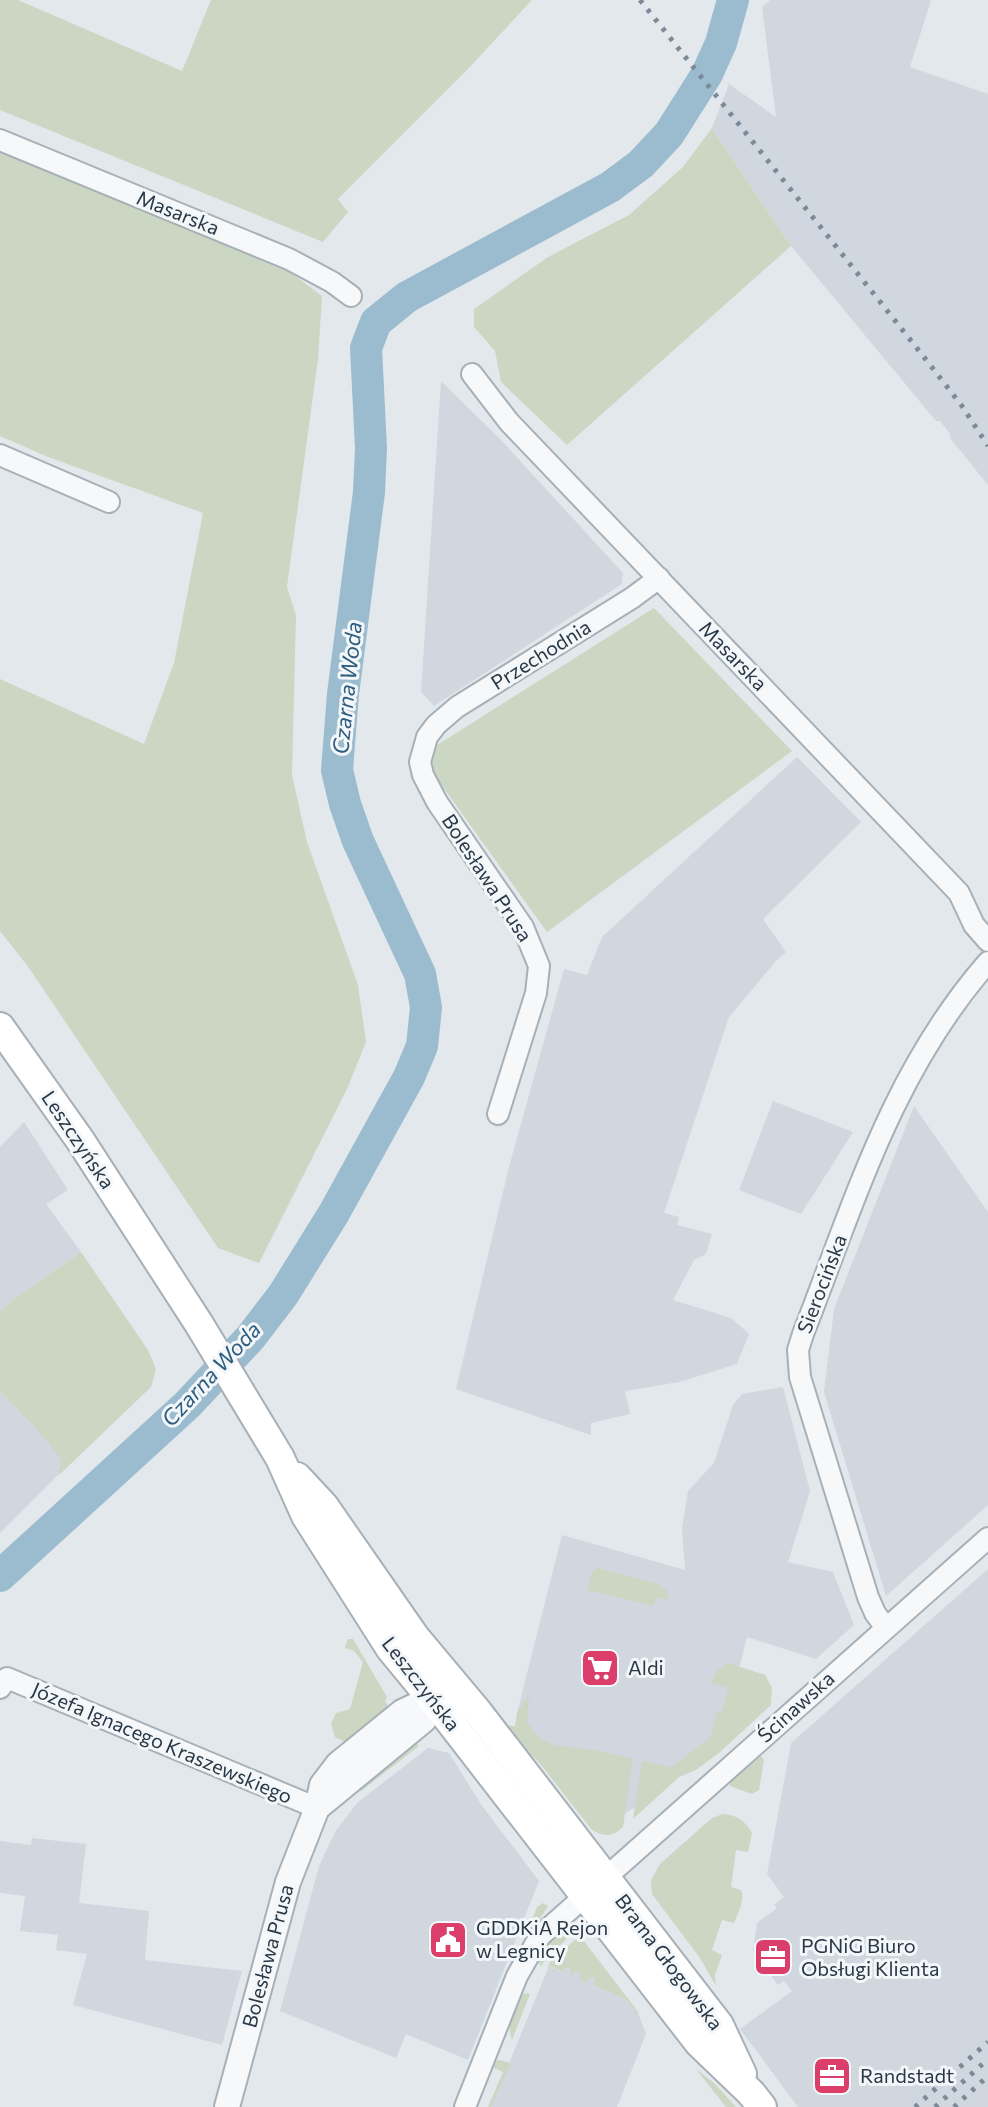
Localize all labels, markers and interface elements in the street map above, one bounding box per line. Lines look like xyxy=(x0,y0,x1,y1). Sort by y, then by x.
street label: Masarska xyxy=(134,185,223,239)
street label: Przechodnia xyxy=(486,614,595,694)
street label: Masarska xyxy=(695,616,773,695)
water label: Czarna Woda xyxy=(326,620,367,756)
street label: Bolesława Prusa xyxy=(438,809,538,946)
street label: Leszczyńska xyxy=(37,1086,120,1193)
street label: Sierocińska xyxy=(791,1231,851,1336)
water label: Czarna Woda xyxy=(155,1316,266,1432)
street label: Leszczyńska xyxy=(378,1631,466,1735)
supermarket icon: Aldi xyxy=(579,1647,621,1689)
place label: Aldi xyxy=(628,1655,664,1679)
street label: Ścinawska xyxy=(752,1666,839,1747)
street label: Józefa Ignacego Kraszewskiego xyxy=(29,1676,296,1808)
street label: Bolesława Prusa xyxy=(236,1882,298,2030)
street label: Brama Głogowska xyxy=(611,1889,729,2034)
place label: GDDKiA Rejon w Legnicy xyxy=(476,1915,608,1962)
public building icon: GDDKiA Rejon w Legnicy xyxy=(427,1919,469,1961)
place label: PGNiG Biuro Obsługi Klienta xyxy=(801,1933,939,1980)
office icon: PGNiG Biuro Obsługi Klienta xyxy=(752,1936,794,1978)
office icon: Randstadt xyxy=(811,2055,853,2097)
place label: Randstadt xyxy=(860,2063,954,2087)

